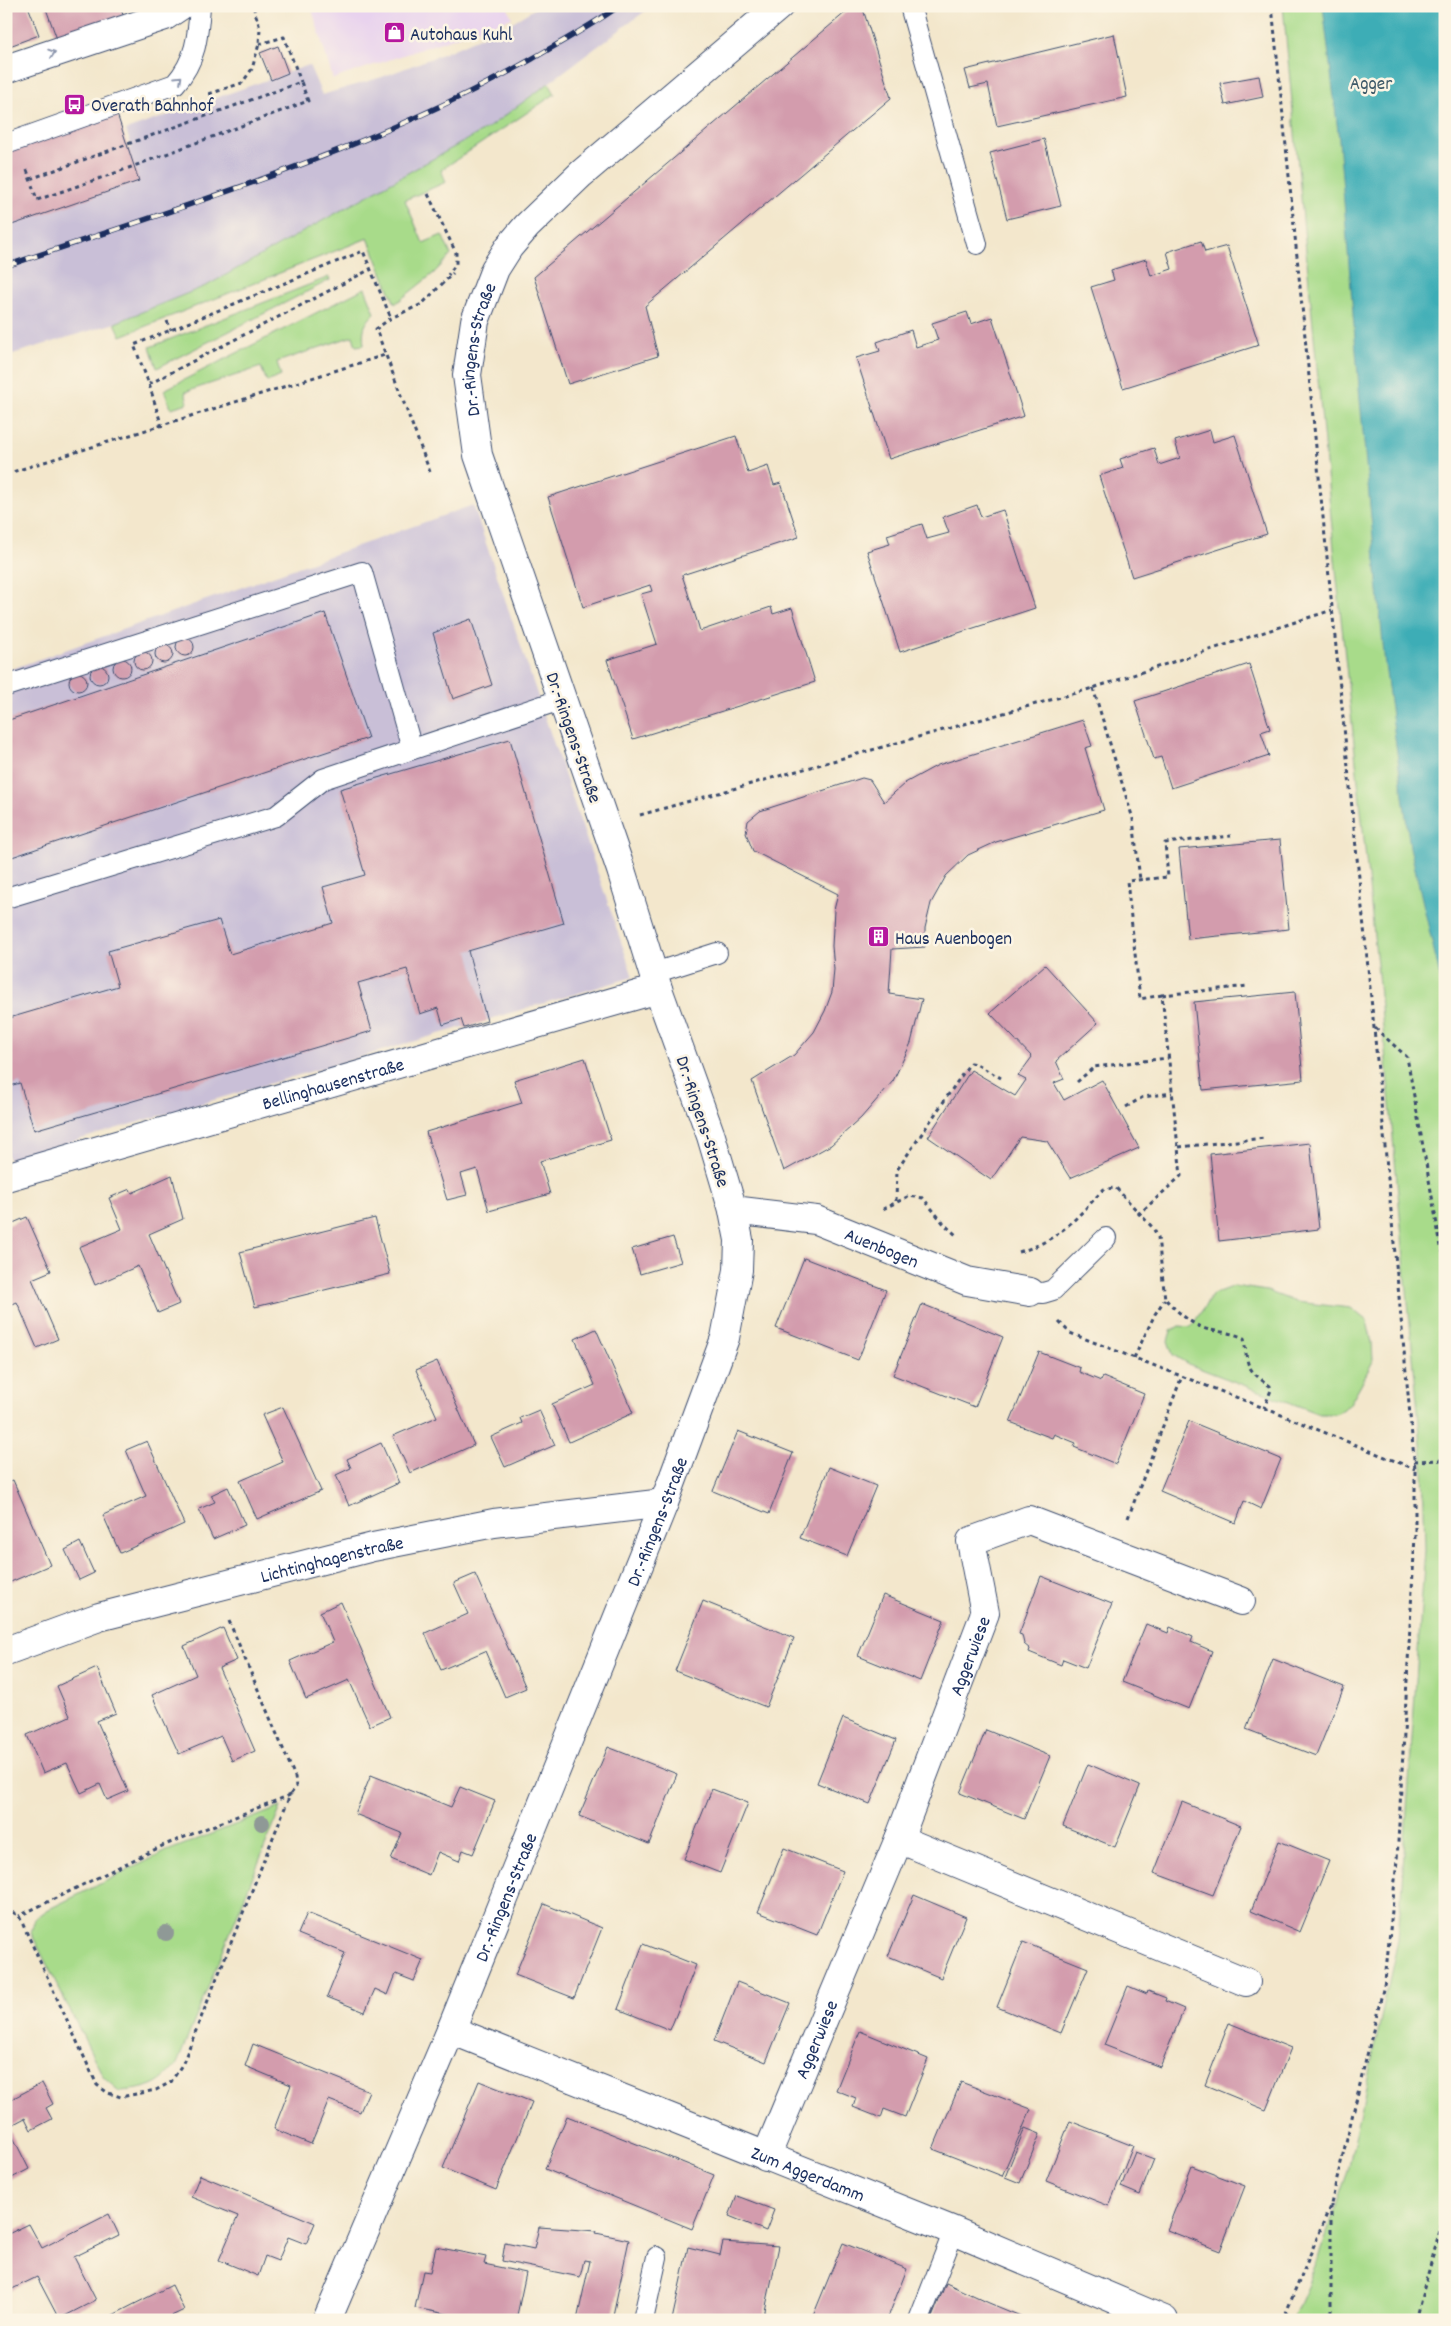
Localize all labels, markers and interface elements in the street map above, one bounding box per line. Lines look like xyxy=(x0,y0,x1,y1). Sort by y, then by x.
shop icon: Autohaus Kuhl xyxy=(382,21,406,45)
place label: Autohaus Kuhl xyxy=(410,23,513,50)
one-way arrow xyxy=(48,49,56,59)
park label: Agger xyxy=(1350,72,1392,99)
one-way arrow xyxy=(173,75,182,84)
bus stop icon: Overath Bahnhof xyxy=(63,92,87,116)
place label: Overath Bahnhof xyxy=(91,94,215,121)
street label: Dr.-Ringens-Straße xyxy=(457,280,505,418)
street label: Dr.-Ringens-Straße xyxy=(537,669,607,807)
building icon: Haus Auenbogen xyxy=(867,925,891,949)
place label: Haus Auenbogen xyxy=(895,927,1012,954)
street label: Bellinghausenstraße xyxy=(260,1053,408,1119)
street label: Dr.-Ringens-Straße xyxy=(667,1053,735,1191)
street label: Auenbogen xyxy=(840,1223,922,1277)
street label: Dr.-Ringens-Straße xyxy=(622,1454,697,1591)
street label: Lichtinghagenstraße xyxy=(258,1531,406,1592)
street label: Aggerwiese xyxy=(945,1613,999,1700)
street label: Dr.-Ringens-Straße xyxy=(470,1830,546,1967)
street label: Aggerwiese xyxy=(790,1997,847,2084)
street label: Zum Aggerdamm xyxy=(746,2141,868,2211)

